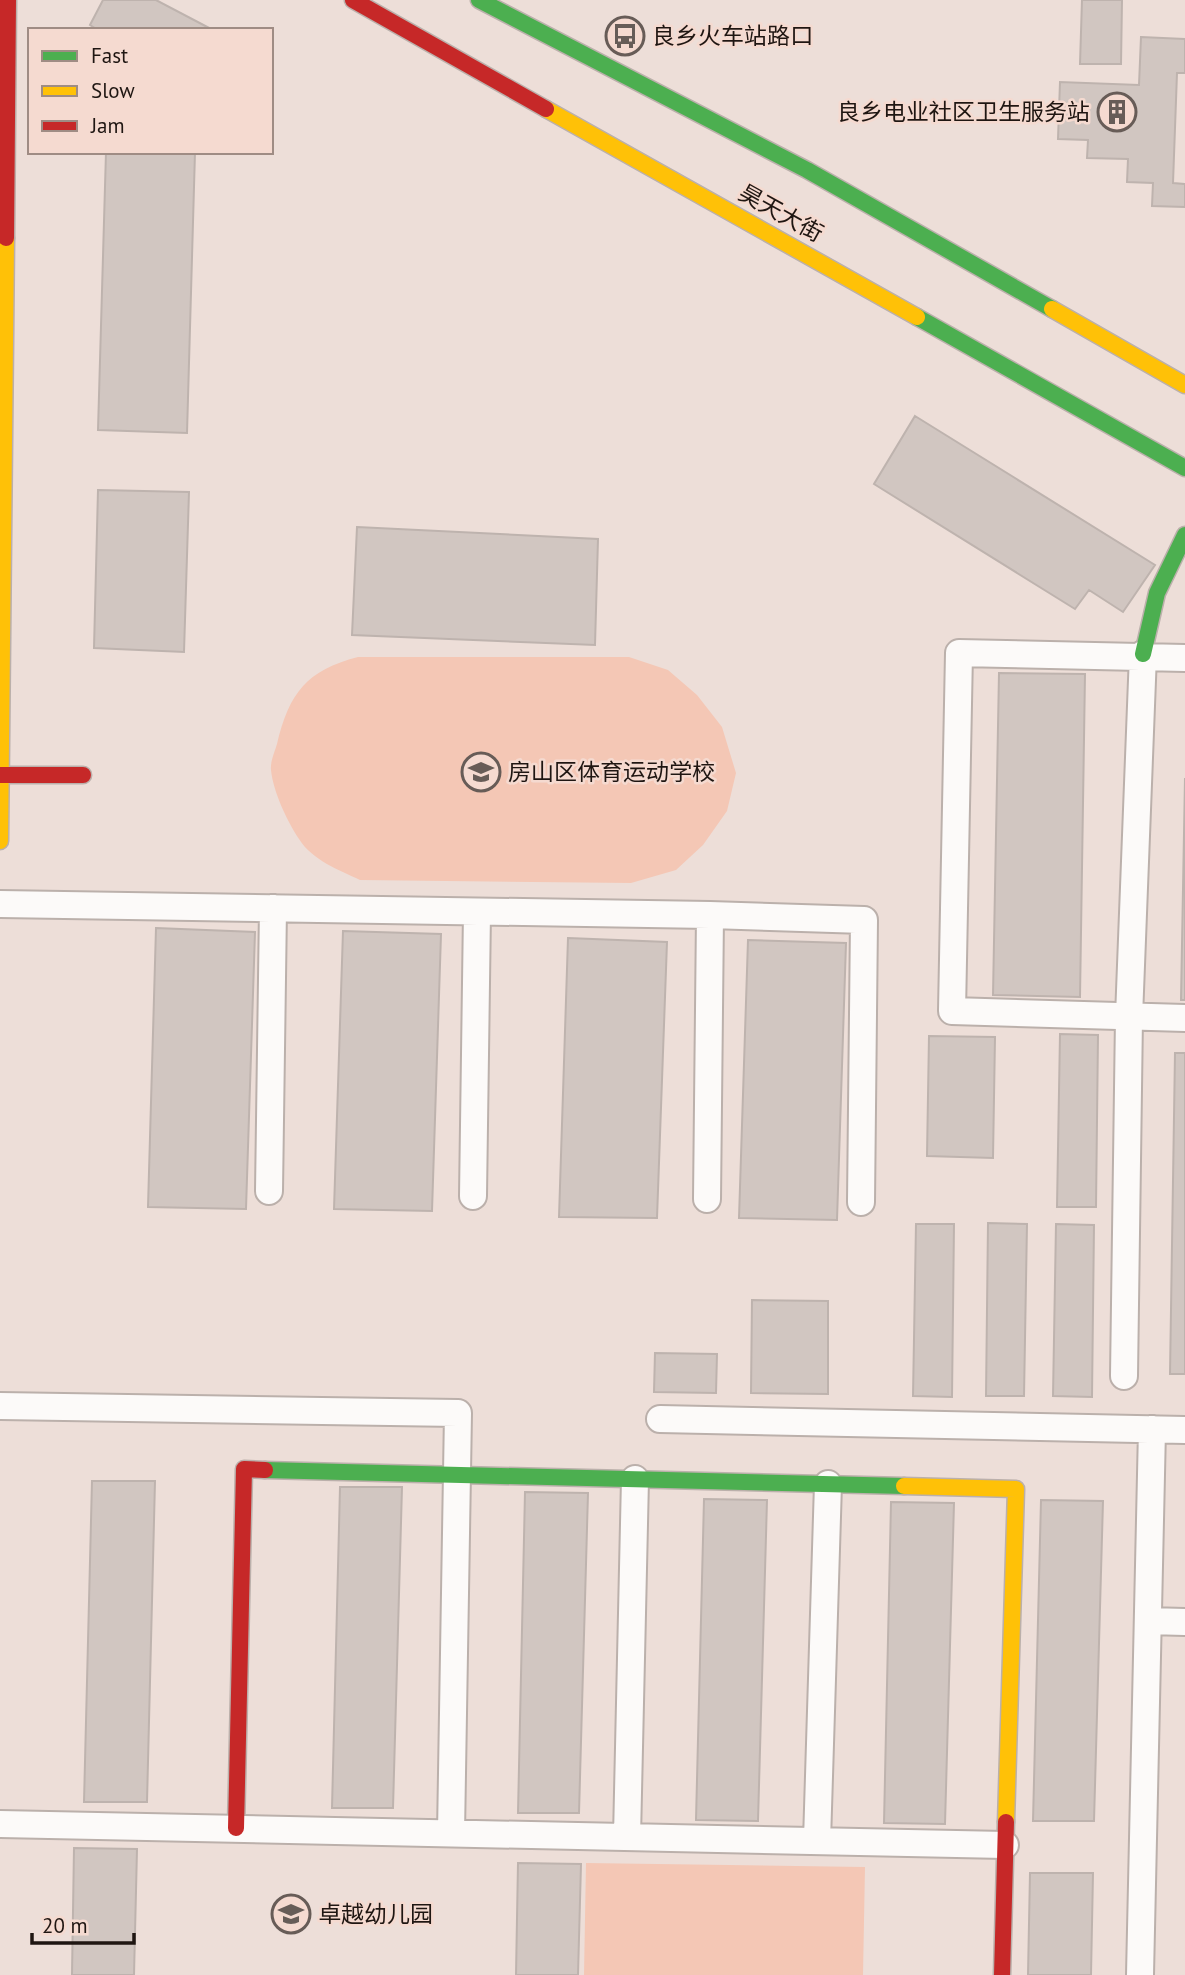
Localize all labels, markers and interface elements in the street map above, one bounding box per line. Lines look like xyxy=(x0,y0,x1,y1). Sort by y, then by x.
bus stop icon: 良乡火车站路口 xyxy=(604,15,646,57)
place label: 良乡火车站路口 xyxy=(652,21,813,50)
legend xyxy=(28,28,273,154)
text: Fast xyxy=(91,42,128,69)
text: Slow xyxy=(91,77,135,104)
building icon: 良乡电业社区卫生服务站 xyxy=(1096,91,1138,133)
place label: 良乡电业社区卫生服务站 xyxy=(837,97,1090,126)
text: Jam xyxy=(90,112,125,139)
street label: 昊天大街 xyxy=(734,178,829,248)
school or university icon: 房山区体育运动学校 xyxy=(460,751,502,793)
place label: 房山区体育运动学校 xyxy=(508,757,715,786)
school or university icon: 卓越幼儿园 xyxy=(270,1893,312,1935)
place label: 卓越幼儿园 xyxy=(318,1899,433,1928)
scale bar xyxy=(32,1902,133,1946)
text: 20 m xyxy=(42,1912,88,1939)

